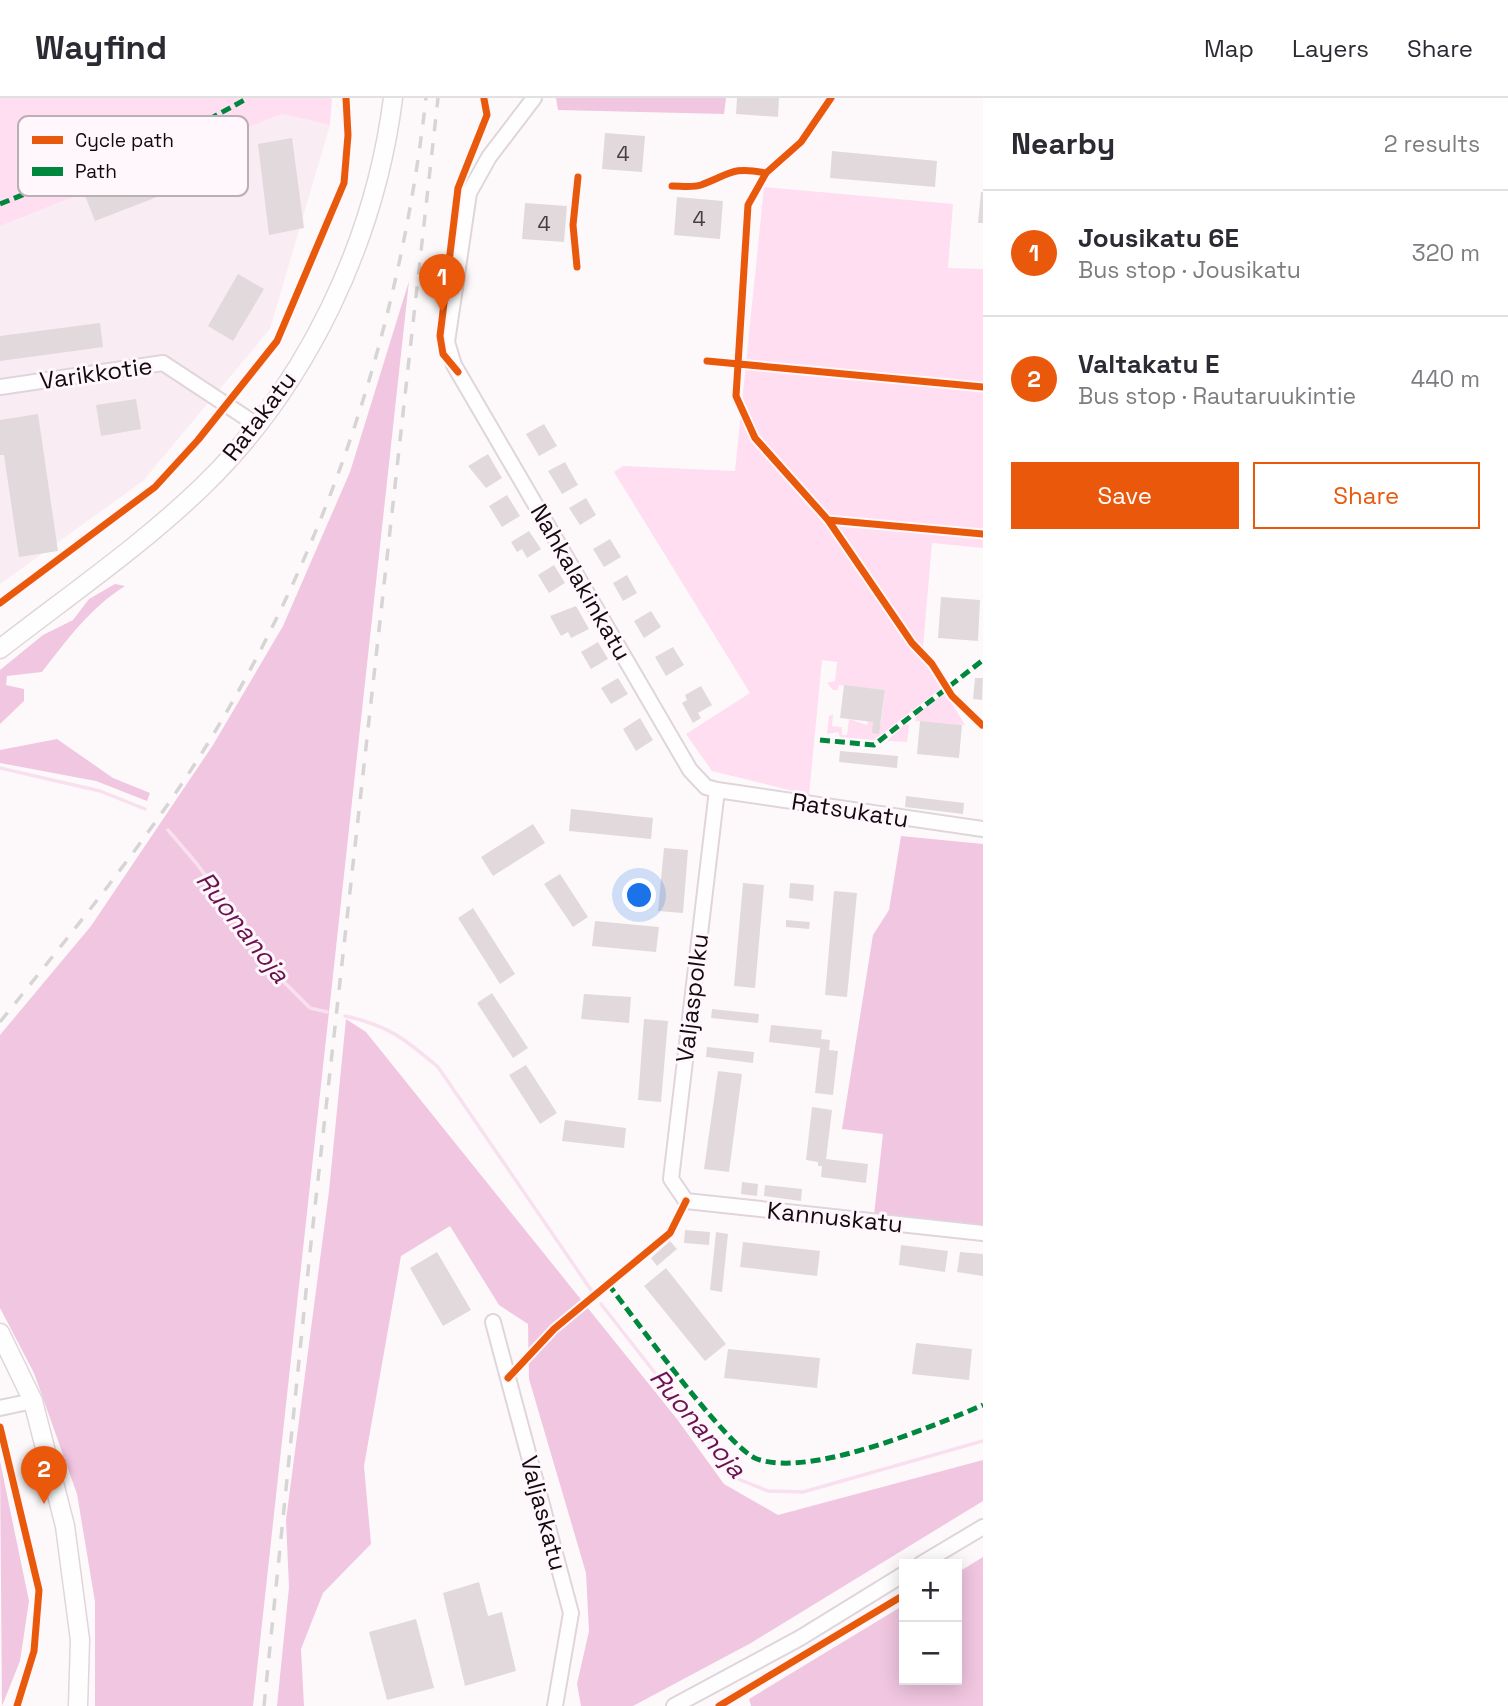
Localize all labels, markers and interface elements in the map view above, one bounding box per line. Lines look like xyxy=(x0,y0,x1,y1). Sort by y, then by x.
text: Wayfind xyxy=(35,27,167,69)
text: Map xyxy=(1204,33,1254,64)
text: Layers xyxy=(1292,33,1369,64)
text: Share xyxy=(1407,33,1473,64)
legend xyxy=(18,116,248,196)
text: Nearby xyxy=(1011,124,1115,163)
text: Cycle path xyxy=(75,128,174,153)
text: 2 results xyxy=(1384,129,1480,159)
house number: 4 xyxy=(616,140,630,167)
text: Path xyxy=(75,159,117,184)
house number: 4 xyxy=(692,205,706,232)
house number: 4 xyxy=(537,210,551,237)
text: Jousikatu 6E xyxy=(1078,221,1239,255)
text: 1 xyxy=(1029,238,1039,268)
text: 320 m xyxy=(1412,238,1480,268)
pin: 1 xyxy=(419,254,465,312)
text: Bus stop · Jousikatu xyxy=(1078,255,1301,285)
text: Valtakatu E xyxy=(1078,347,1220,381)
street label: Varikkotie xyxy=(38,350,154,396)
text: 2 xyxy=(1027,364,1041,394)
text: 440 m xyxy=(1411,364,1480,394)
street label: Ratakatu xyxy=(215,365,303,467)
text: Bus stop · Rautaruukintie xyxy=(1078,381,1356,411)
button: Save xyxy=(1011,462,1239,529)
button: Share xyxy=(1253,462,1480,529)
street label: Nahkalakinkatu xyxy=(524,498,638,666)
street label: Ratsukatu xyxy=(789,785,911,835)
water label: Ruonanoja xyxy=(189,864,298,991)
your location xyxy=(622,878,656,912)
street label: Valjaspolku xyxy=(669,932,715,1064)
street label: Kannuskatu xyxy=(766,1194,904,1240)
water label: Ruonanoja xyxy=(642,1361,754,1486)
pin: 2 xyxy=(21,1446,67,1504)
street label: Valjaskatu xyxy=(514,1452,574,1574)
map controls xyxy=(899,1559,962,1685)
button: + xyxy=(899,1559,962,1622)
button: − xyxy=(899,1622,962,1685)

